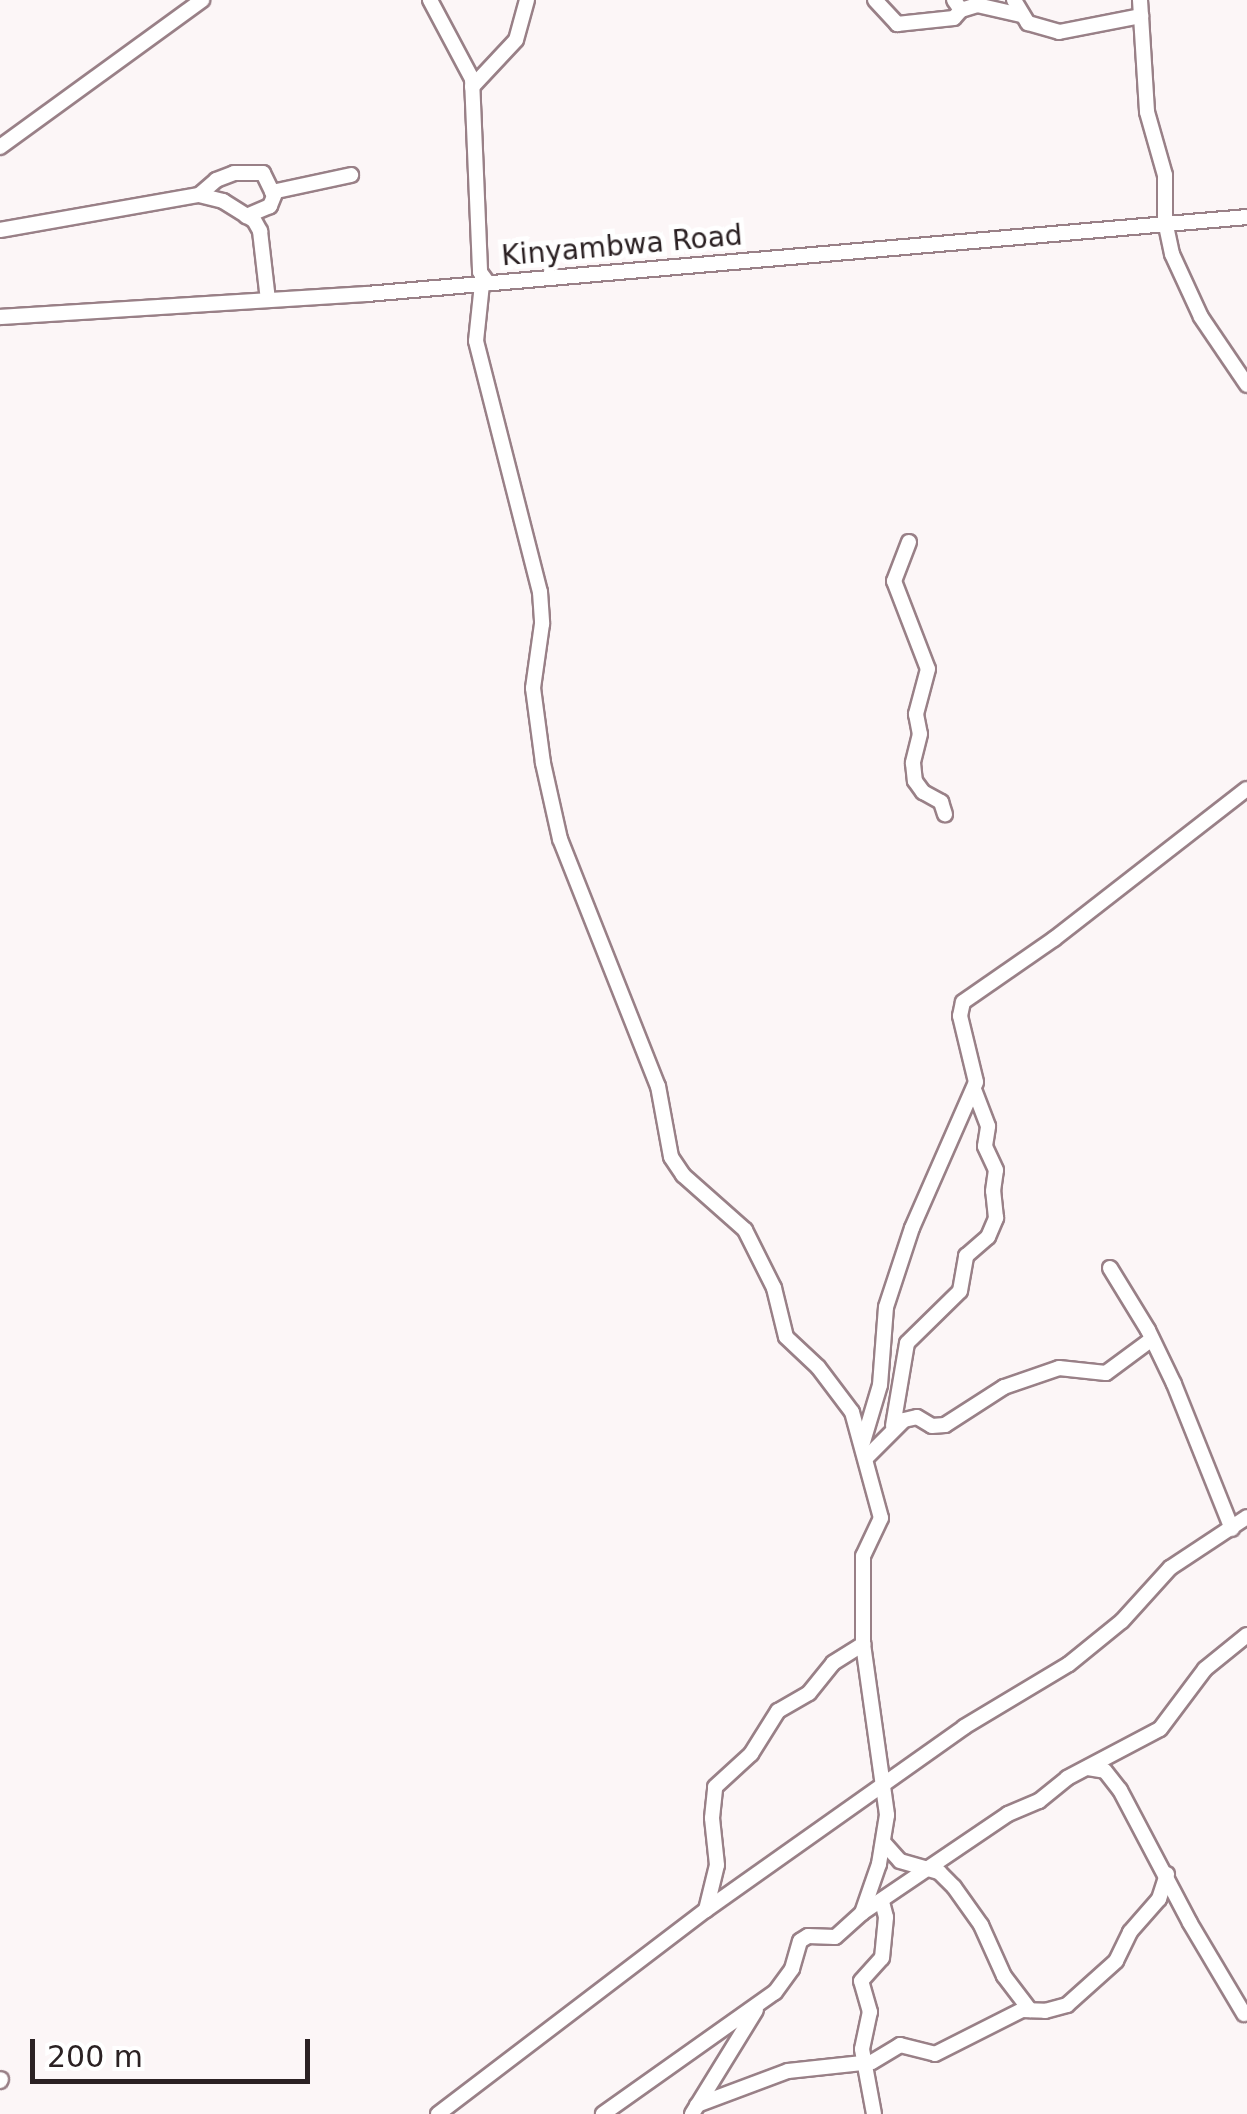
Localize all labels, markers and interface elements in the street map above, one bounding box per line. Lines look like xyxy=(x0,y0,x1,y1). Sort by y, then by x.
street label: Kinyambwa Road xyxy=(500,219,744,273)
scale bar xyxy=(35,2019,315,2081)
text: 200 m xyxy=(47,2039,143,2074)

